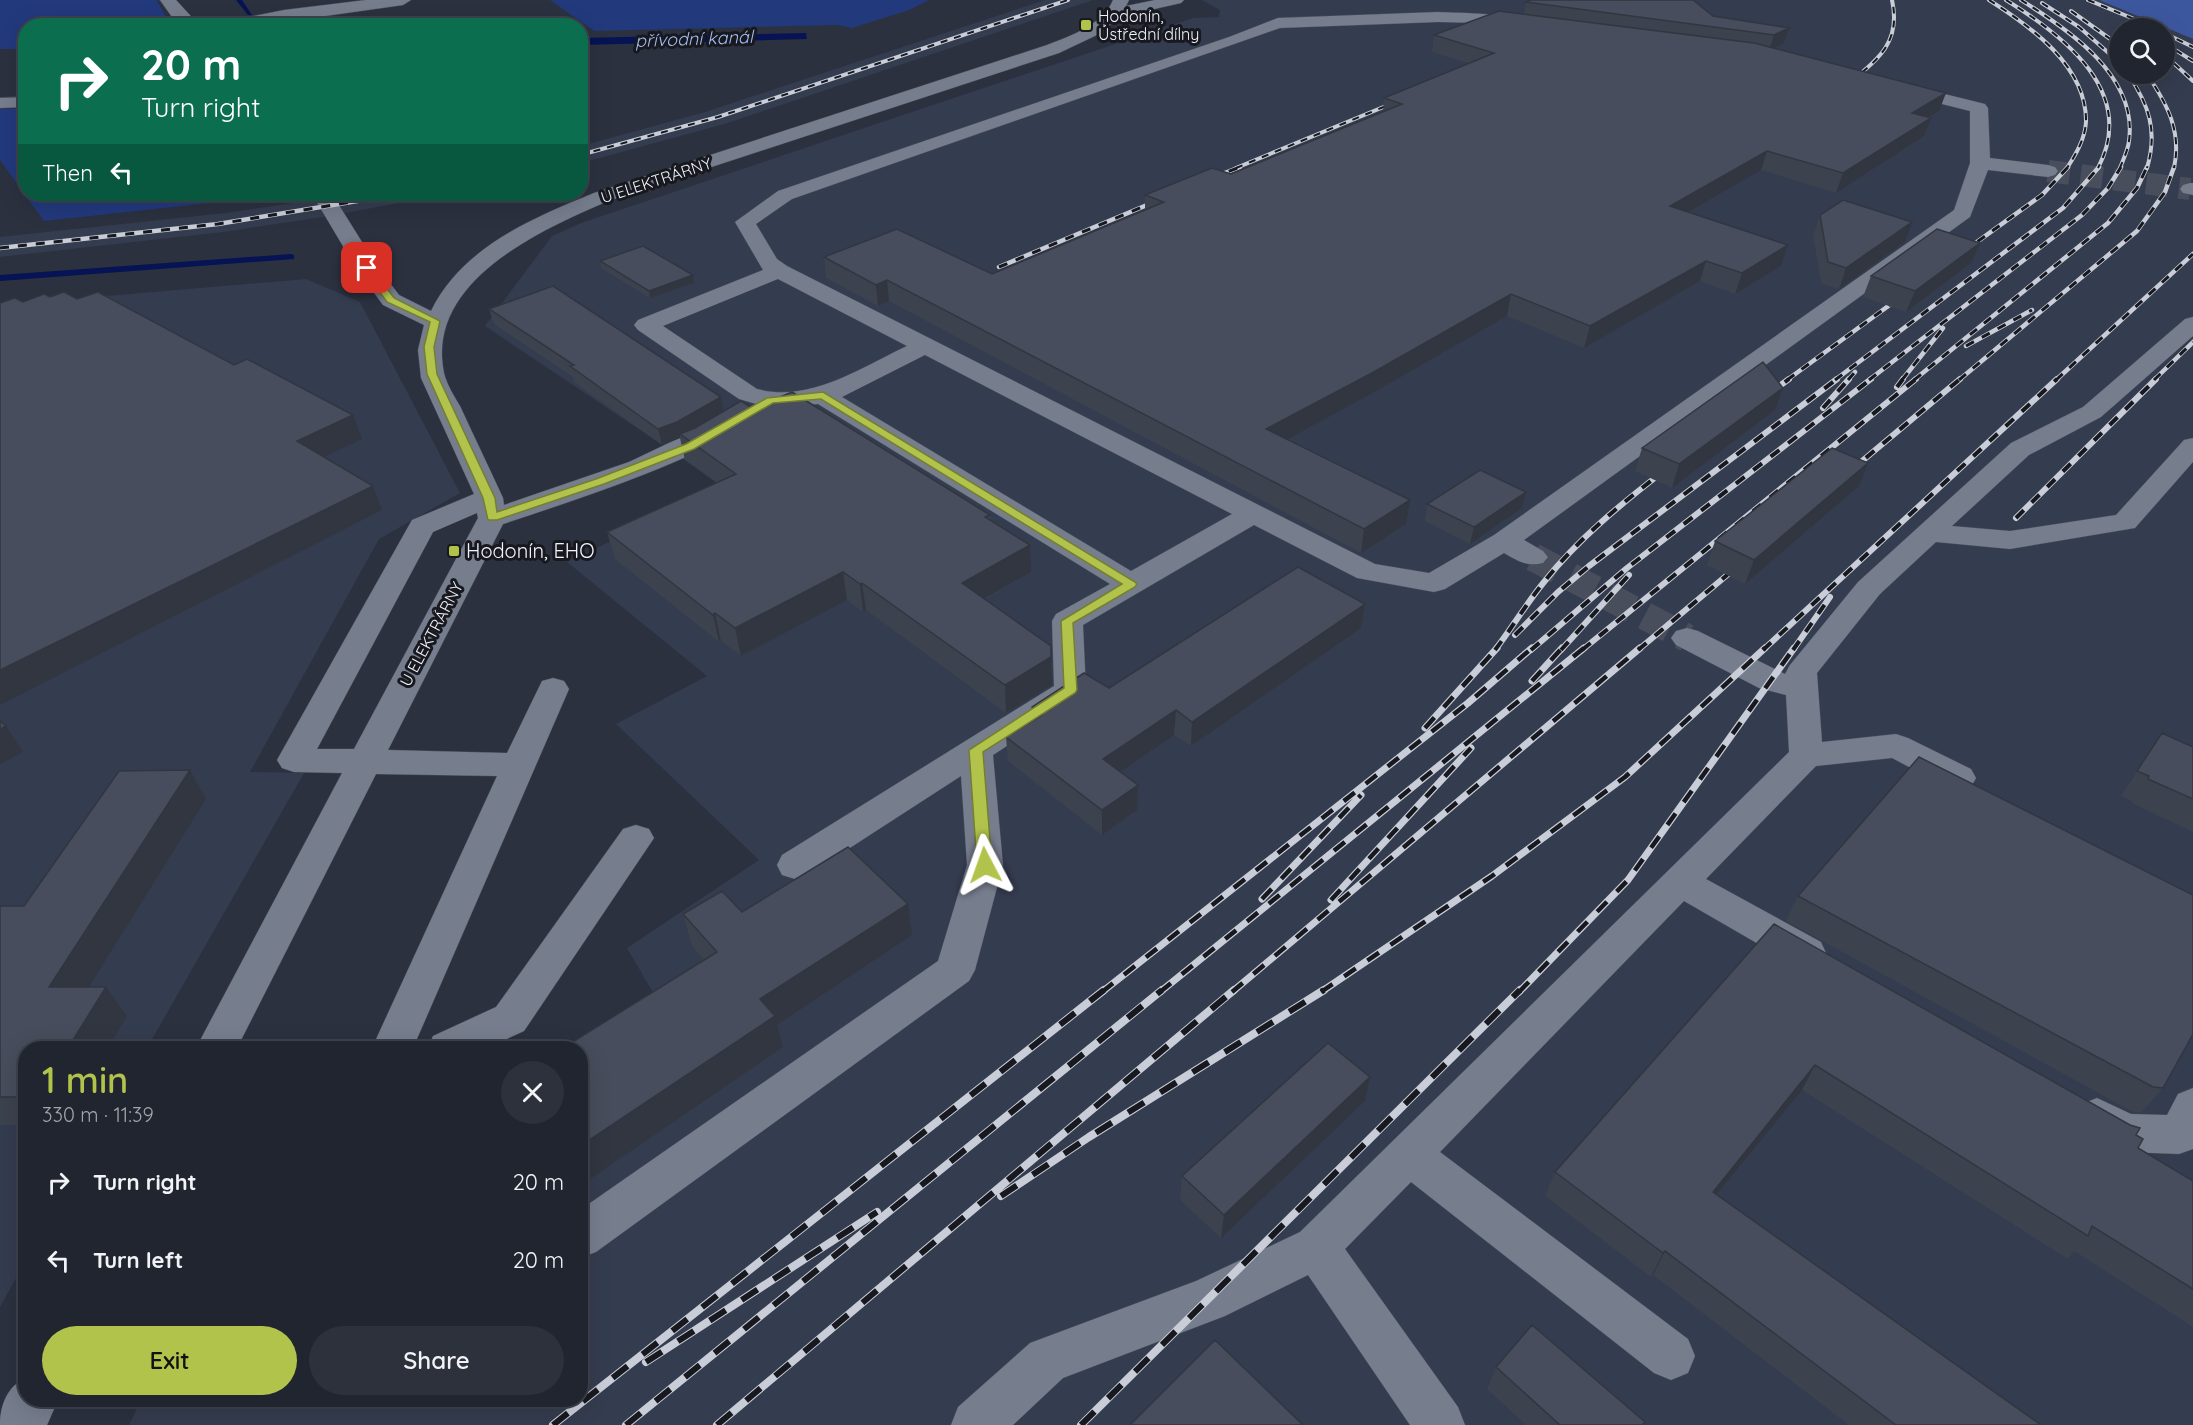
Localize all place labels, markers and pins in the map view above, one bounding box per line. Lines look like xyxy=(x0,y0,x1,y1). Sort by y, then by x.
place label: Hodonín, Ústřední dílny xyxy=(1098,6,1199,44)
marker: Hodonín, Ústřední dílny xyxy=(1079,18,1093,32)
pin xyxy=(341,242,392,293)
place label: Hodonín, EHO xyxy=(466,538,595,563)
marker: Hodonín, EHO xyxy=(447,544,461,558)

